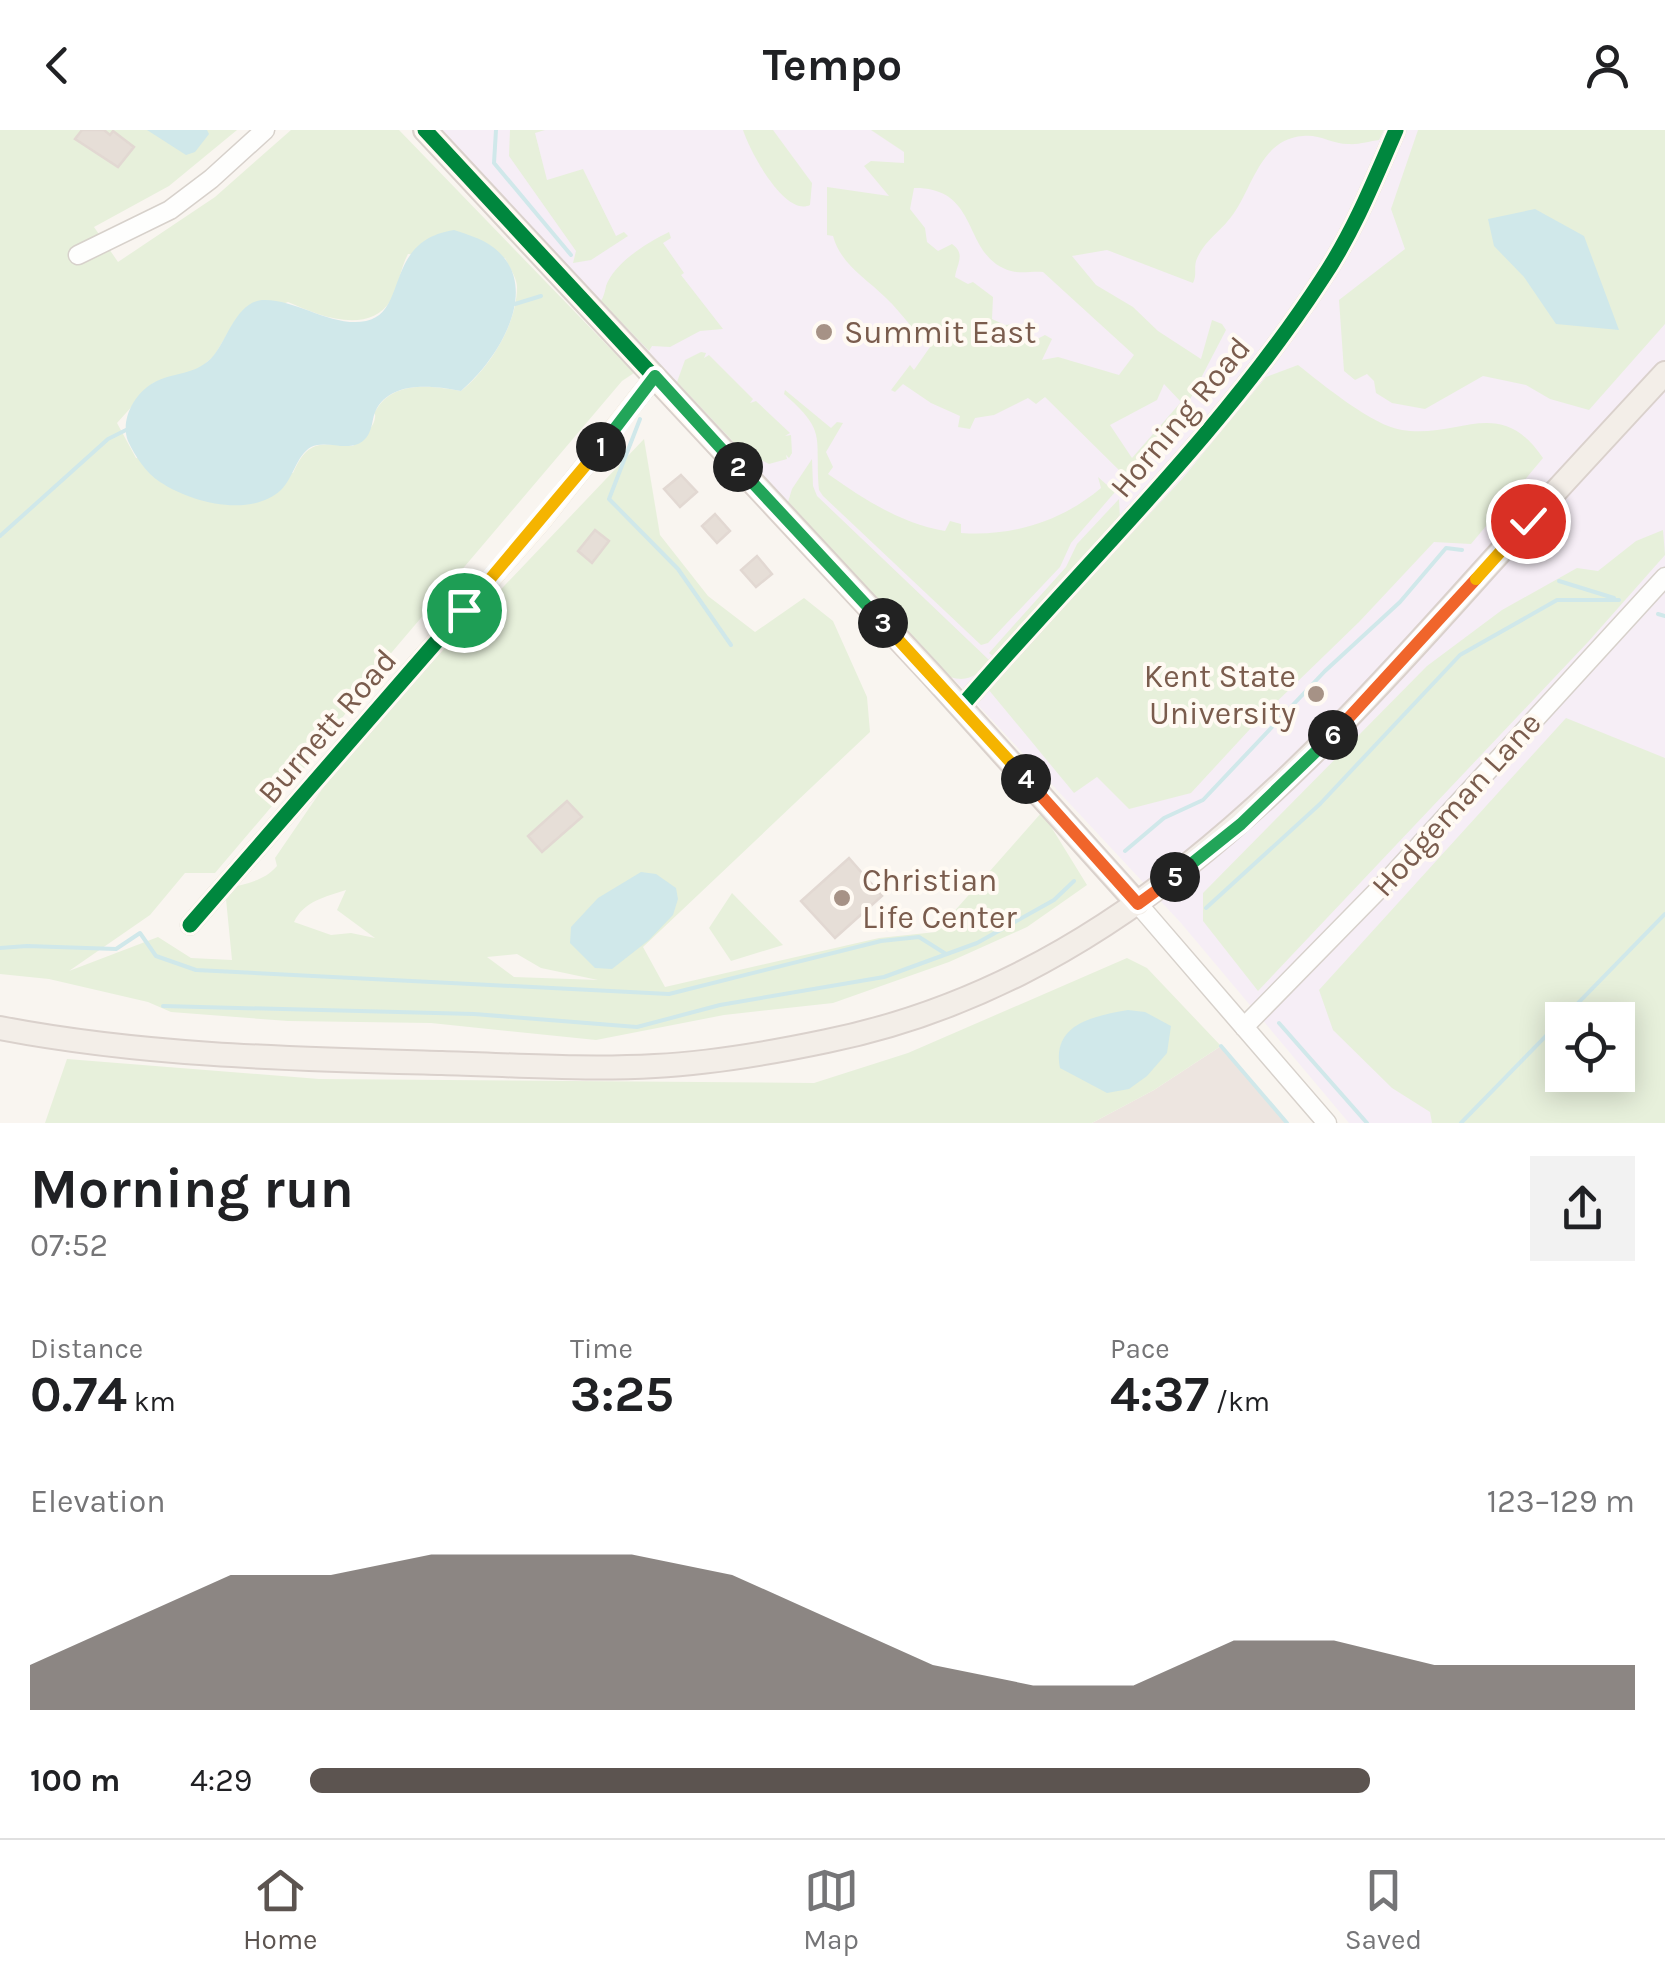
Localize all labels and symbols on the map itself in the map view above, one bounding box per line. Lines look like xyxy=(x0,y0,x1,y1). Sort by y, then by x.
place label: Summit East xyxy=(844,314,1036,351)
marker: Summit East xyxy=(813,321,835,343)
street label: Horning Road xyxy=(1103,330,1258,505)
pin: 1 xyxy=(576,422,626,472)
pin: 2 xyxy=(713,442,763,492)
pin xyxy=(1486,479,1571,564)
pin xyxy=(422,568,507,653)
pin: 3 xyxy=(858,598,908,648)
street label: Burnett Road xyxy=(250,642,404,811)
place label: Kent State University xyxy=(1144,658,1296,732)
marker: Kent State University xyxy=(1305,683,1327,705)
street label: Hodgeman Lane xyxy=(1364,705,1549,904)
pin: 6 xyxy=(1308,710,1358,760)
pin: 4 xyxy=(1001,754,1051,804)
pin: 5 xyxy=(1150,852,1200,902)
place label: Christian Life Center xyxy=(862,862,1017,936)
marker: Christian Life Center xyxy=(831,887,853,909)

